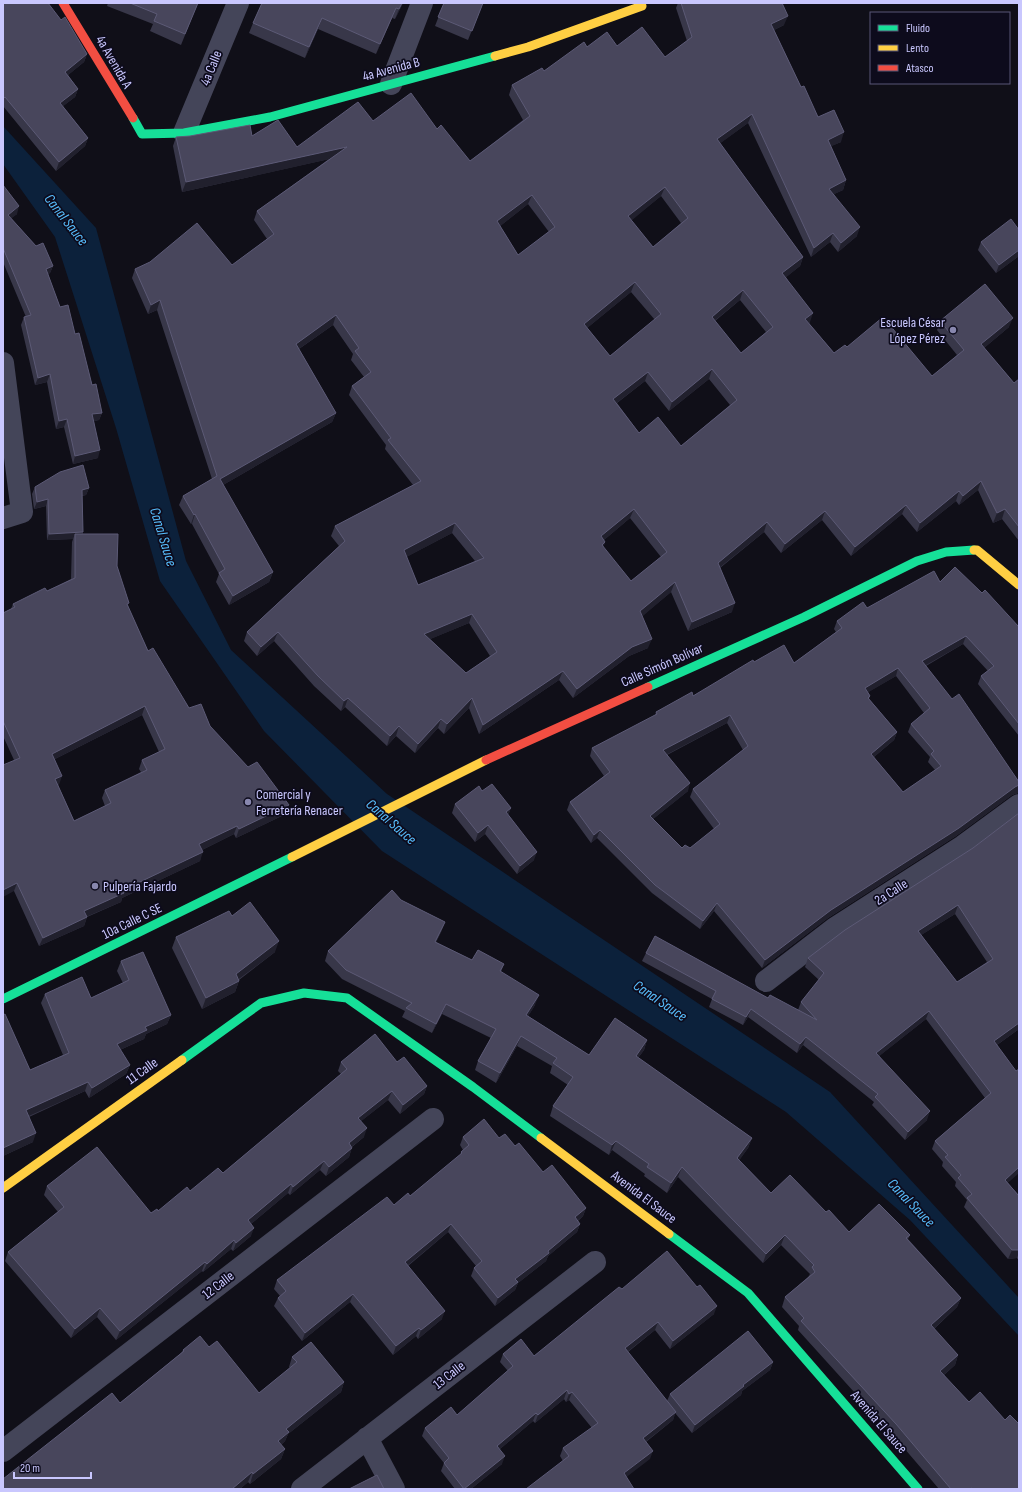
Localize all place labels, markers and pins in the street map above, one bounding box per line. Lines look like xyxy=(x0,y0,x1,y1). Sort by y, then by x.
place label: Escuela César López Pérez xyxy=(880,314,945,347)
marker: Escuela César López Pérez xyxy=(948,325,958,335)
place label: Comercial y Ferretería Renacer xyxy=(256,786,343,819)
marker: Comercial y Ferretería Renacer xyxy=(243,797,253,807)
place label: Pulpería Fajardo xyxy=(103,878,177,895)
marker: Pulpería Fajardo xyxy=(90,881,100,891)

